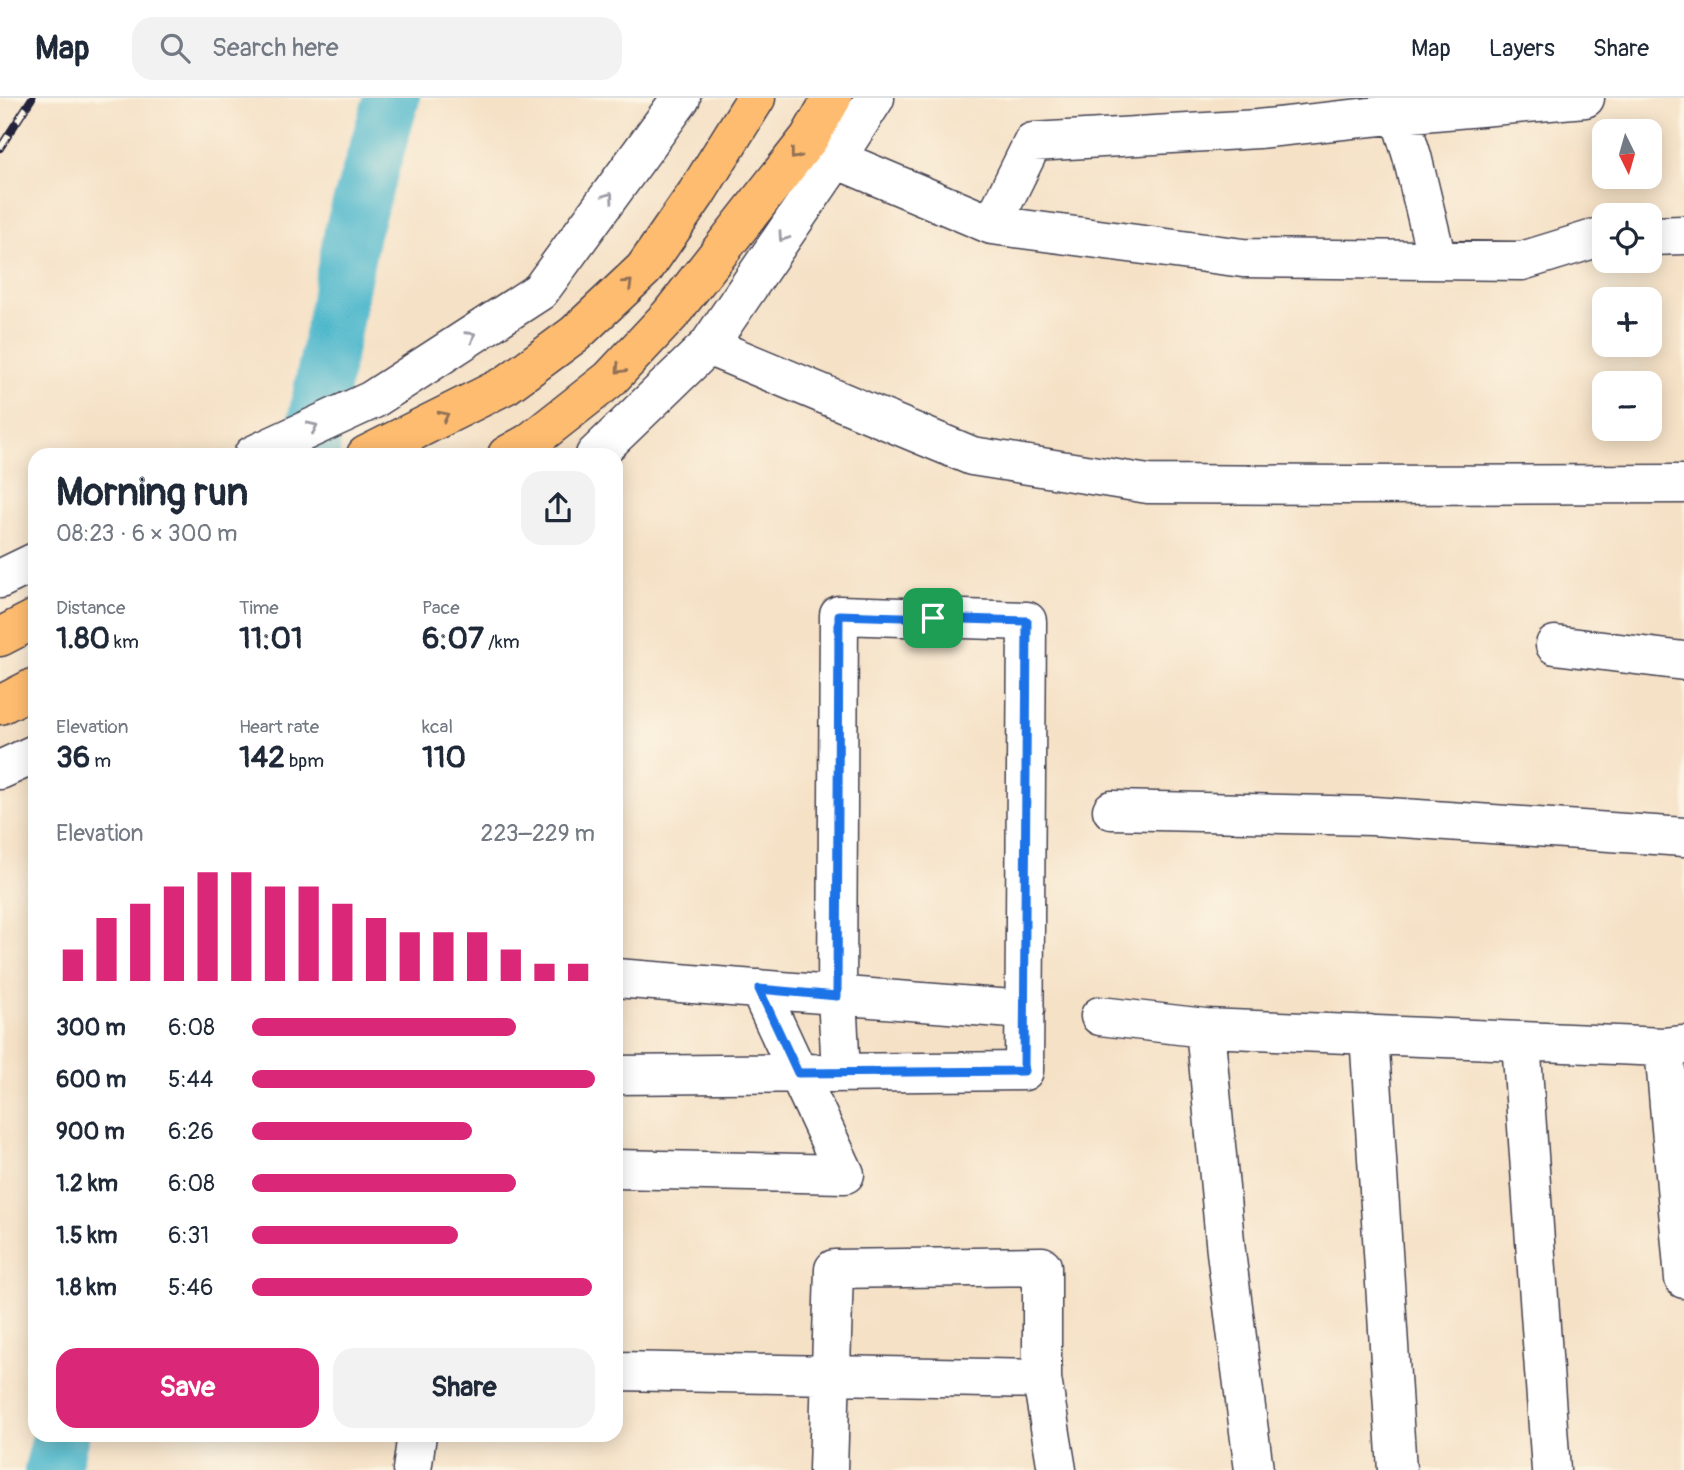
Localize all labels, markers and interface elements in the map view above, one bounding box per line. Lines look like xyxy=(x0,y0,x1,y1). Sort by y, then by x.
search box xyxy=(132,17,622,80)
text: Map xyxy=(35,28,90,69)
icon: search xyxy=(156,29,194,67)
text: Search here xyxy=(212,32,339,64)
text: Map xyxy=(1411,34,1451,63)
text: Layers xyxy=(1489,34,1555,63)
text: Share xyxy=(1593,34,1649,63)
north arrow xyxy=(1592,119,1662,189)
map controls xyxy=(1592,119,1662,441)
one-way arrow xyxy=(791,148,804,160)
one-way arrow xyxy=(601,192,613,204)
button: locate xyxy=(1592,203,1662,273)
one-way arrow xyxy=(779,229,791,242)
one-way arrow xyxy=(620,279,633,292)
button: + xyxy=(1592,287,1662,357)
one-way arrow xyxy=(463,331,476,344)
one-way arrow xyxy=(615,361,628,374)
button: − xyxy=(1592,371,1662,441)
one-way arrow xyxy=(437,410,449,424)
one-way arrow xyxy=(306,422,318,436)
text: Morning run xyxy=(56,469,248,517)
button: share xyxy=(521,471,595,545)
text: 08:23 · 6 × 300 m xyxy=(56,519,238,548)
pin xyxy=(903,588,963,648)
text: Distance xyxy=(56,596,125,620)
text: Time xyxy=(239,596,279,620)
text: Pace xyxy=(422,596,460,620)
icon: arrive xyxy=(914,599,952,637)
text: 1.80 xyxy=(56,620,110,657)
text: 11:01 xyxy=(239,620,303,657)
text: 6:07 xyxy=(422,620,484,657)
text: km xyxy=(110,630,139,654)
text: /km xyxy=(484,630,520,654)
text: Elevation xyxy=(56,715,128,739)
text: Heart rate xyxy=(239,715,319,739)
text: kcal xyxy=(422,715,453,739)
text: 36 xyxy=(56,739,90,776)
text: 142 xyxy=(239,739,285,776)
text: 110 xyxy=(422,739,466,776)
text: m xyxy=(90,749,111,773)
text: bpm xyxy=(285,749,324,773)
text: Elevation xyxy=(56,819,144,848)
text: 223–229 m xyxy=(481,819,595,848)
text: 300 m xyxy=(56,1013,126,1042)
text: 6:08 xyxy=(168,1013,215,1042)
text: 600 m xyxy=(56,1065,126,1094)
text: 5:44 xyxy=(168,1065,213,1094)
text: 900 m xyxy=(56,1117,125,1146)
text: 6:26 xyxy=(168,1117,214,1146)
text: 1.2 km xyxy=(56,1169,118,1198)
text: 6:08 xyxy=(168,1169,215,1198)
text: 1.5 km xyxy=(56,1221,118,1250)
text: 6:31 xyxy=(168,1221,209,1250)
text: 1.8 km xyxy=(56,1273,117,1302)
text: 5:46 xyxy=(168,1273,213,1302)
button: Save xyxy=(56,1348,319,1428)
button: Share xyxy=(333,1348,595,1428)

